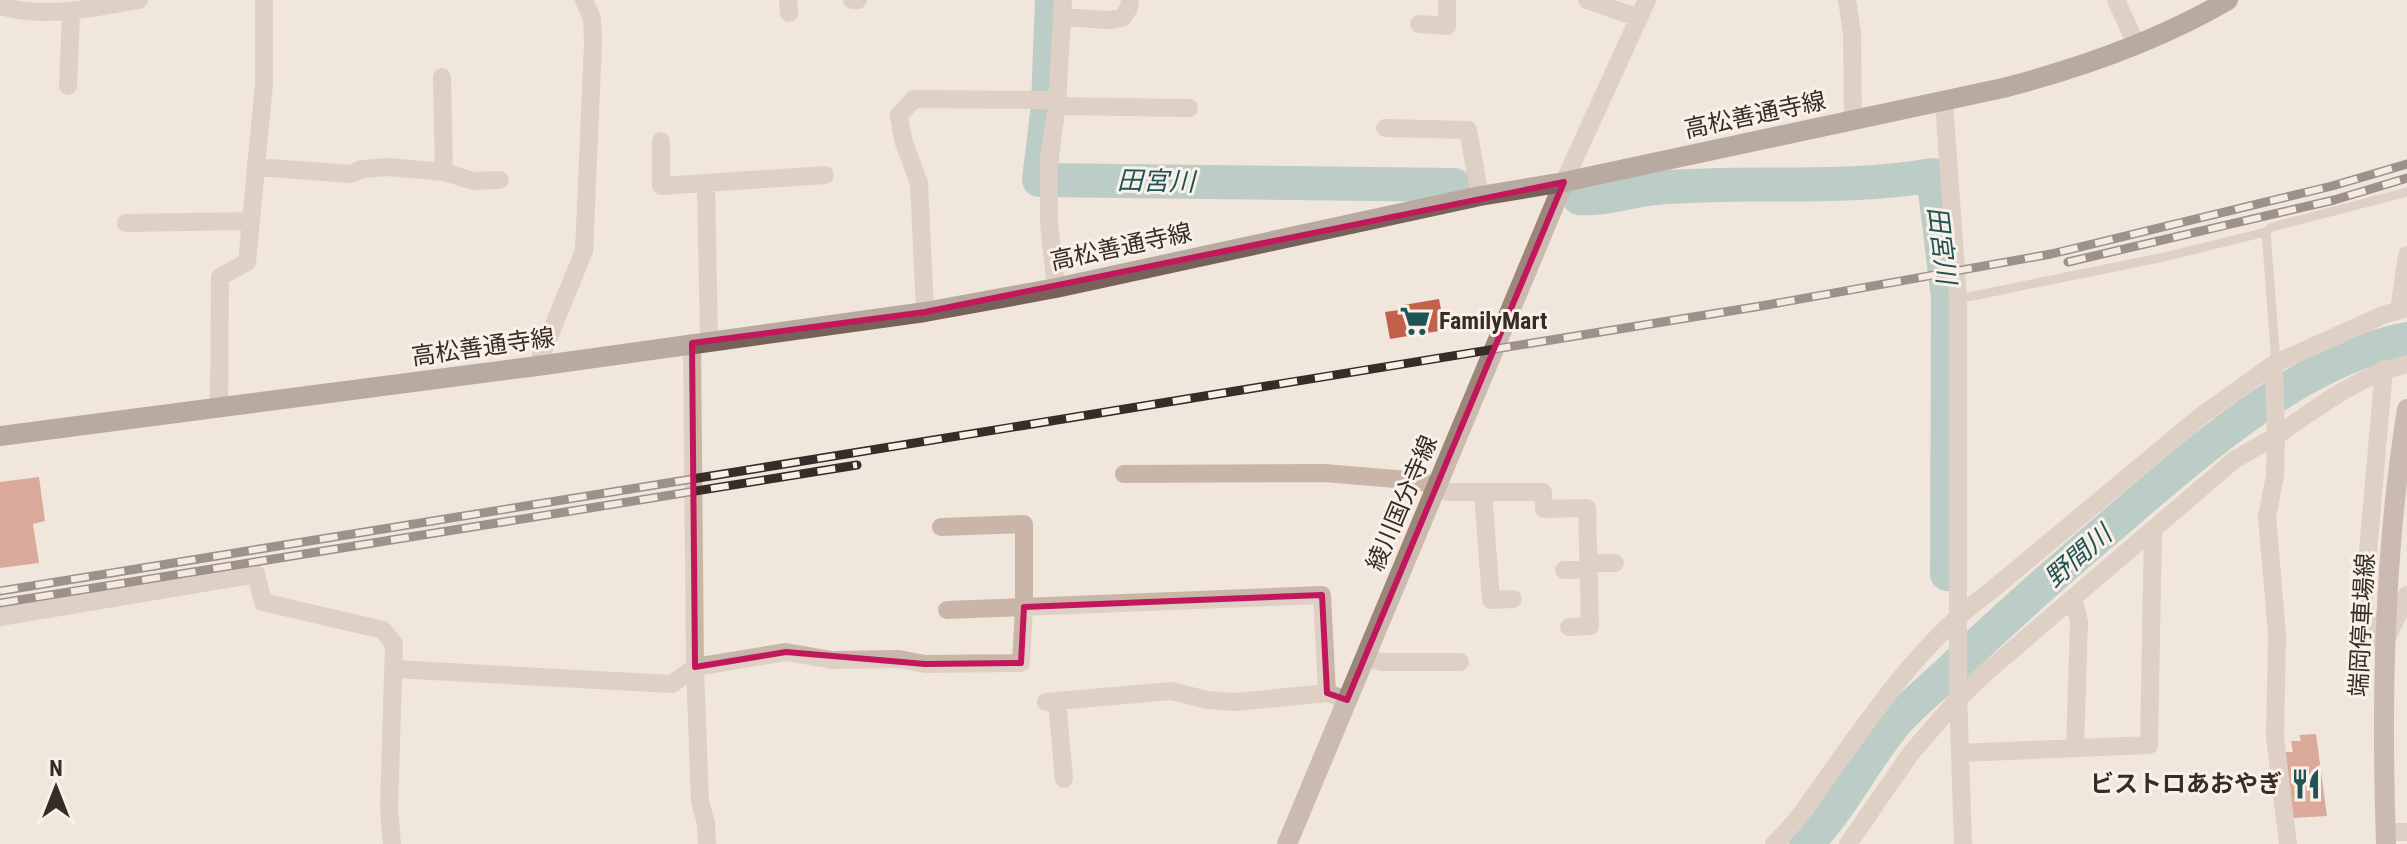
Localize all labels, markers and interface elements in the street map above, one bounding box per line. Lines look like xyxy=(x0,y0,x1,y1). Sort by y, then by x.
street label: 高松善通寺線 xyxy=(1682,86,1828,144)
water label: 田宮川 xyxy=(1117,165,1198,197)
water label: 田宮川 xyxy=(1922,204,1962,289)
street label: 高松善通寺線 xyxy=(1048,218,1194,276)
supermarket icon: FamilyMart xyxy=(1398,304,1432,338)
place label: FamilyMart xyxy=(1439,307,1547,335)
street label: 高松善通寺線 xyxy=(410,323,556,371)
street label: 綾川国分寺線 xyxy=(1361,431,1443,575)
water label: 野間川 xyxy=(2039,517,2120,593)
street label: 端岡停車場線 xyxy=(2344,552,2380,698)
north arrow xyxy=(16,748,96,828)
text: N xyxy=(49,756,63,781)
restaurant icon: ビストロあおやぎ xyxy=(2289,767,2323,801)
place label: ビストロあおやぎ xyxy=(2090,770,2282,798)

